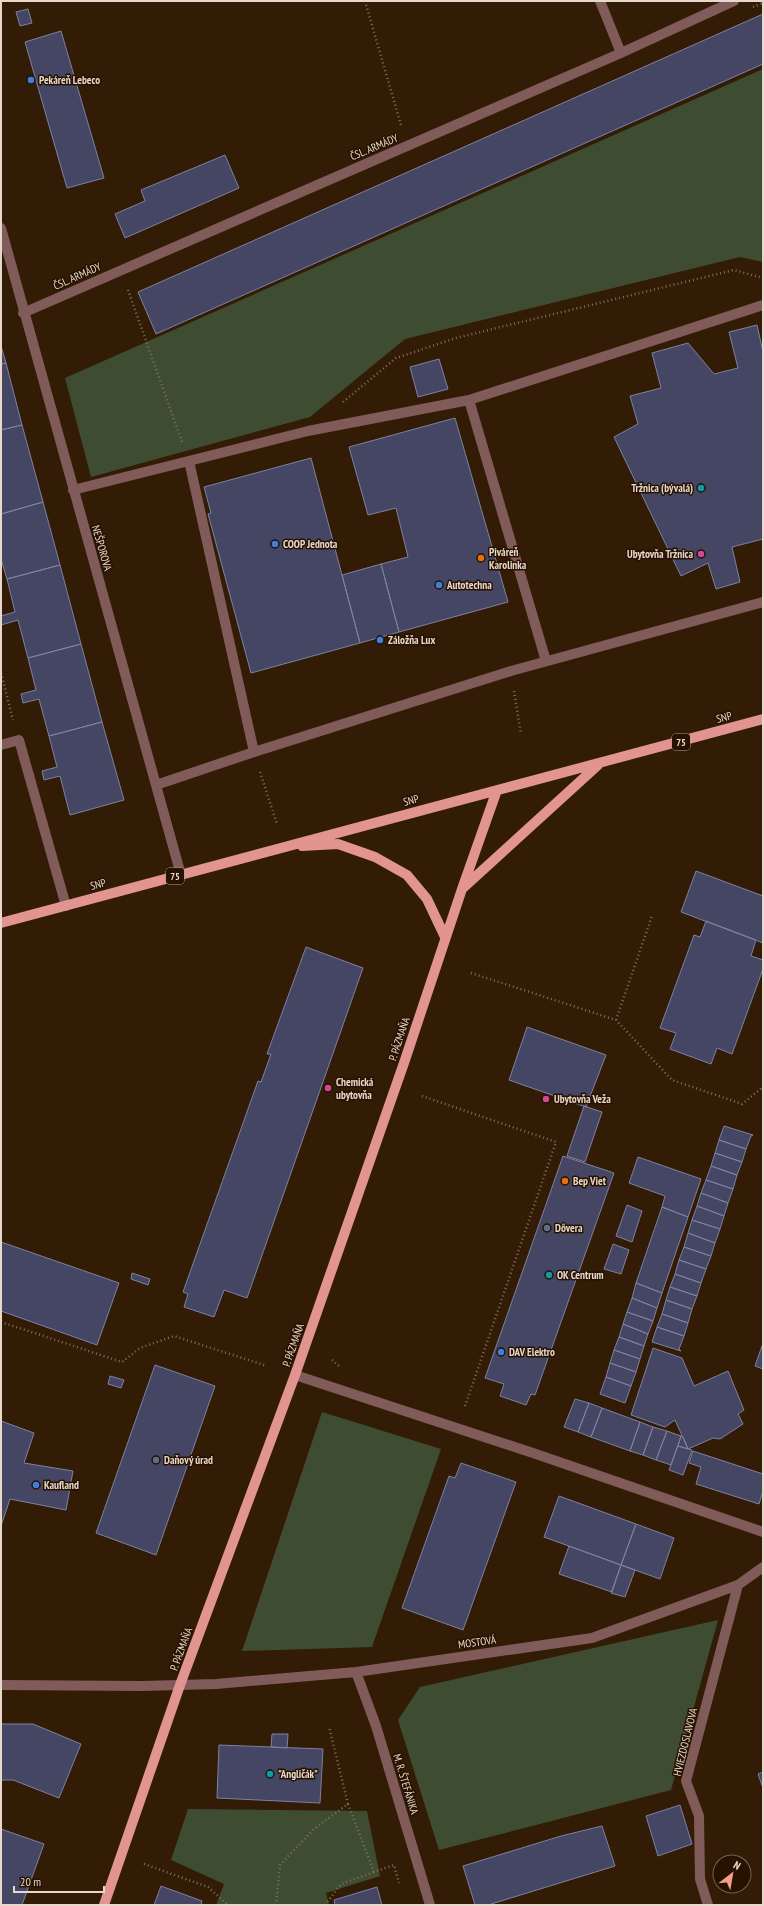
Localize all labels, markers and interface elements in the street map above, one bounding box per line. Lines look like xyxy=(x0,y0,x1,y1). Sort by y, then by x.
place label: Pekáreň Lebeco xyxy=(39,73,100,87)
marker: Pekáreň Lebeco xyxy=(26,75,36,85)
street label: ČSL. ARMÁDY xyxy=(348,131,400,163)
street label: ČSL. ARMÁDY xyxy=(51,259,103,293)
place label: Tržnica (bývalá) xyxy=(631,481,693,495)
marker: Tržnica (bývalá) xyxy=(696,483,706,493)
street label: NEŠPOROVA xyxy=(89,524,115,573)
place label: COOP Jednota xyxy=(283,537,338,551)
marker: COOP Jednota xyxy=(270,539,280,549)
place label: Piváreň Karolinka xyxy=(489,545,527,572)
place label: Ubytovňa Tržnica xyxy=(627,547,693,561)
marker: Ubytovňa Tržnica xyxy=(696,549,706,559)
marker: Piváreň Karolinka xyxy=(476,553,486,563)
place label: Autotechna xyxy=(446,578,492,592)
marker: Autotechna xyxy=(434,580,444,590)
place label: Záložňa Lux xyxy=(388,633,435,647)
marker: Záložňa Lux xyxy=(375,635,385,645)
street label: SNP xyxy=(715,708,733,726)
road number: 75 xyxy=(672,734,690,750)
street label: SNP xyxy=(402,791,420,809)
road number: 75 xyxy=(166,868,184,884)
street label: SNP xyxy=(89,875,107,893)
street label: P. PÁZMAŇA xyxy=(385,1015,413,1063)
place label: Chemická ubytovňa xyxy=(336,1075,374,1102)
marker: Chemická ubytovňa xyxy=(323,1083,333,1093)
place label: Ubytovňa Veža xyxy=(554,1092,611,1106)
marker: Ubytovňa Veža xyxy=(541,1094,551,1104)
place label: Bep Viet xyxy=(573,1174,607,1188)
marker: Bep Viet xyxy=(560,1176,570,1186)
place label: Dôvera xyxy=(555,1221,583,1235)
marker: Dôvera xyxy=(542,1223,552,1233)
place label: OK Centrum xyxy=(557,1268,604,1282)
marker: OK Centrum xyxy=(544,1270,554,1280)
street label: P. PÁZMAŇA xyxy=(279,1321,307,1369)
place label: DAV Elektro xyxy=(509,1345,555,1359)
marker: DAV Elektro xyxy=(496,1347,506,1357)
place label: Daňový úrad xyxy=(164,1453,213,1467)
marker: Daňový úrad xyxy=(151,1455,161,1465)
place label: Kaufland xyxy=(44,1478,79,1492)
marker: Kaufland xyxy=(31,1480,41,1490)
street label: P. PÁZMAŇA xyxy=(167,1625,196,1673)
street label: MOSTOVÁ xyxy=(457,1632,498,1652)
street label: HVIEZDOSLAVOVA xyxy=(670,1706,700,1777)
street label: M. R. ŠTEFÁNIKA xyxy=(390,1752,422,1817)
place label: "Angličák" xyxy=(278,1767,318,1781)
marker: "Angličák" xyxy=(265,1769,275,1779)
north arrow xyxy=(712,1854,752,1894)
text: N xyxy=(731,1858,743,1873)
scale bar xyxy=(14,1868,104,1894)
text: 20 m xyxy=(20,1874,41,1889)

